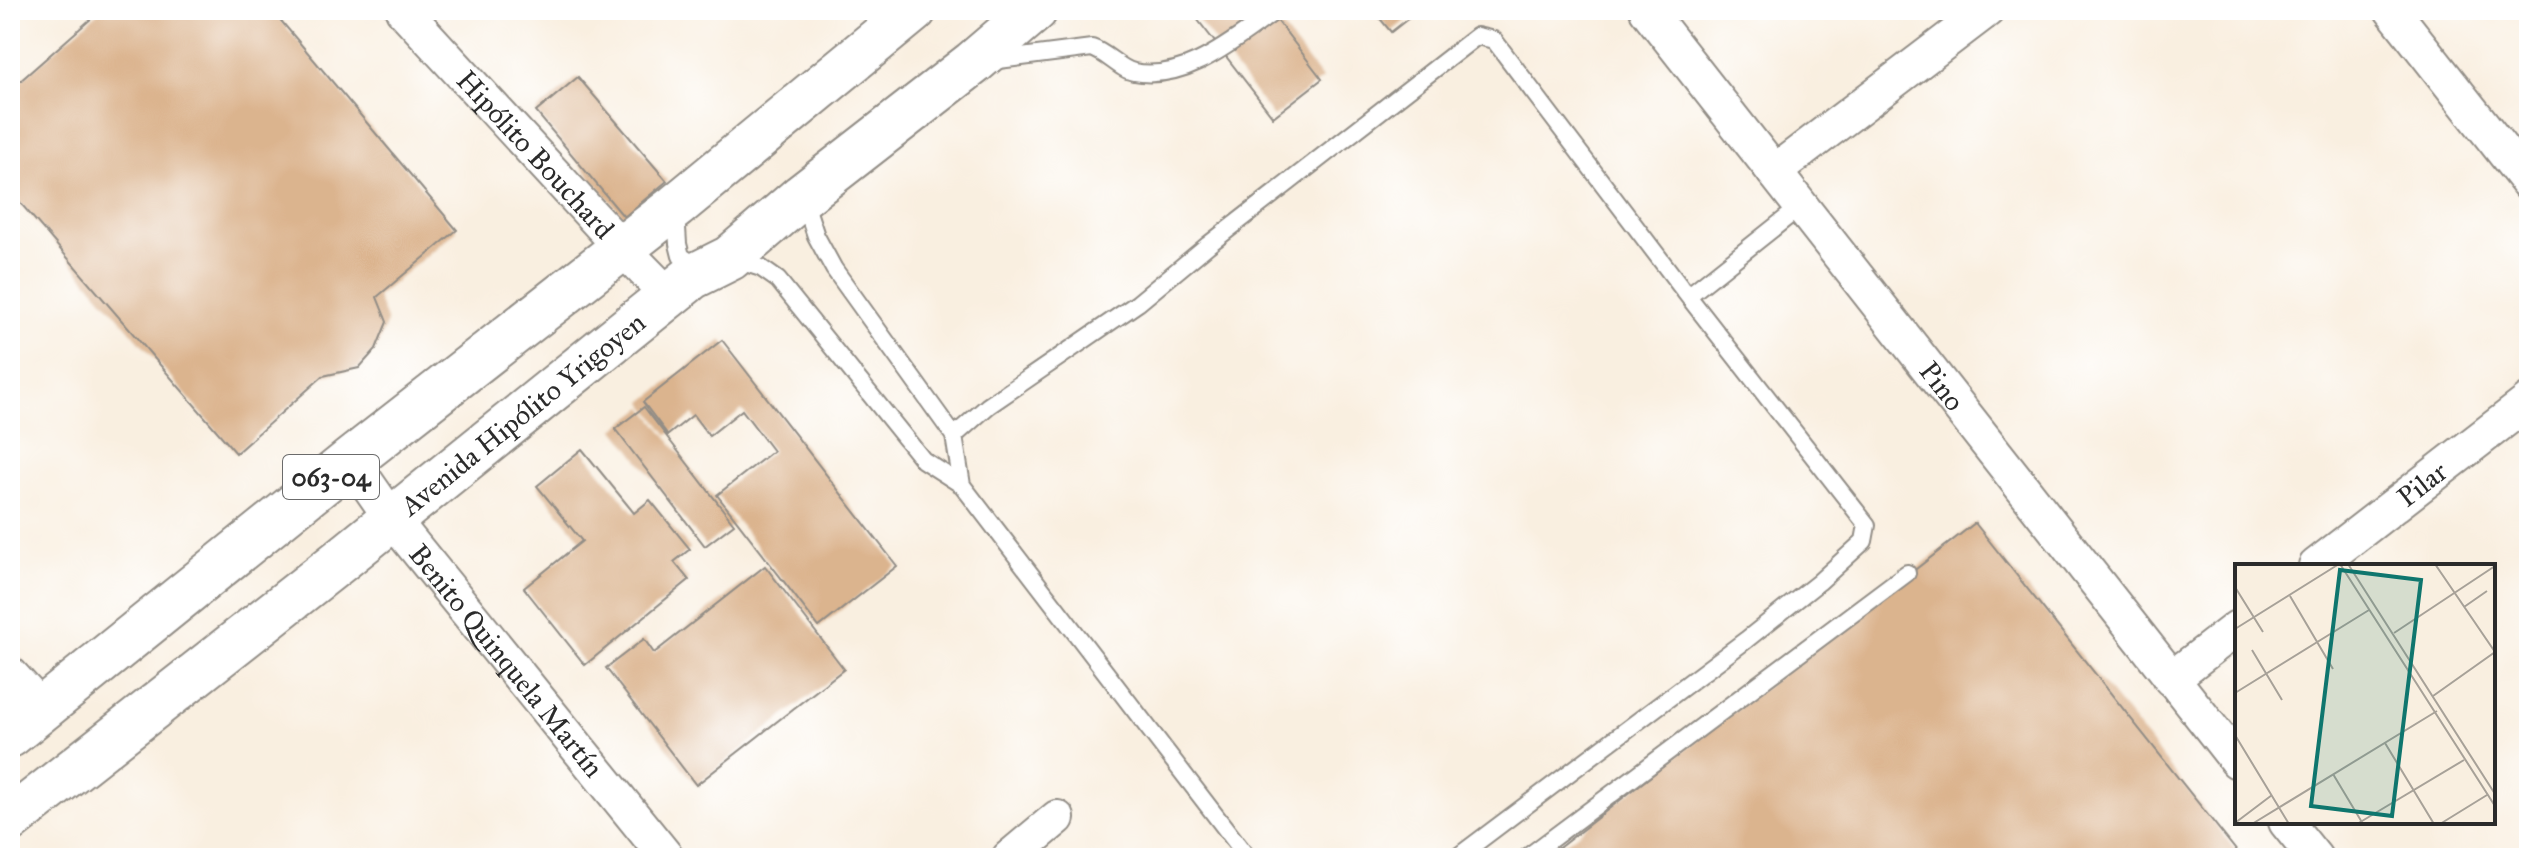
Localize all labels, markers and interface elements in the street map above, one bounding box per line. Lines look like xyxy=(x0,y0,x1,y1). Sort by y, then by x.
street label: Hipólito Bouchard xyxy=(449,63,622,246)
street label: Avenida Hipólito Yrigoyen xyxy=(392,305,652,524)
street label: Pino xyxy=(1912,354,1972,418)
street label: Pilar xyxy=(2390,454,2455,515)
road number: 063-04 xyxy=(283,455,379,499)
street label: Benito Quinquela Martín xyxy=(401,537,611,784)
inset map xyxy=(2235,564,2495,824)

